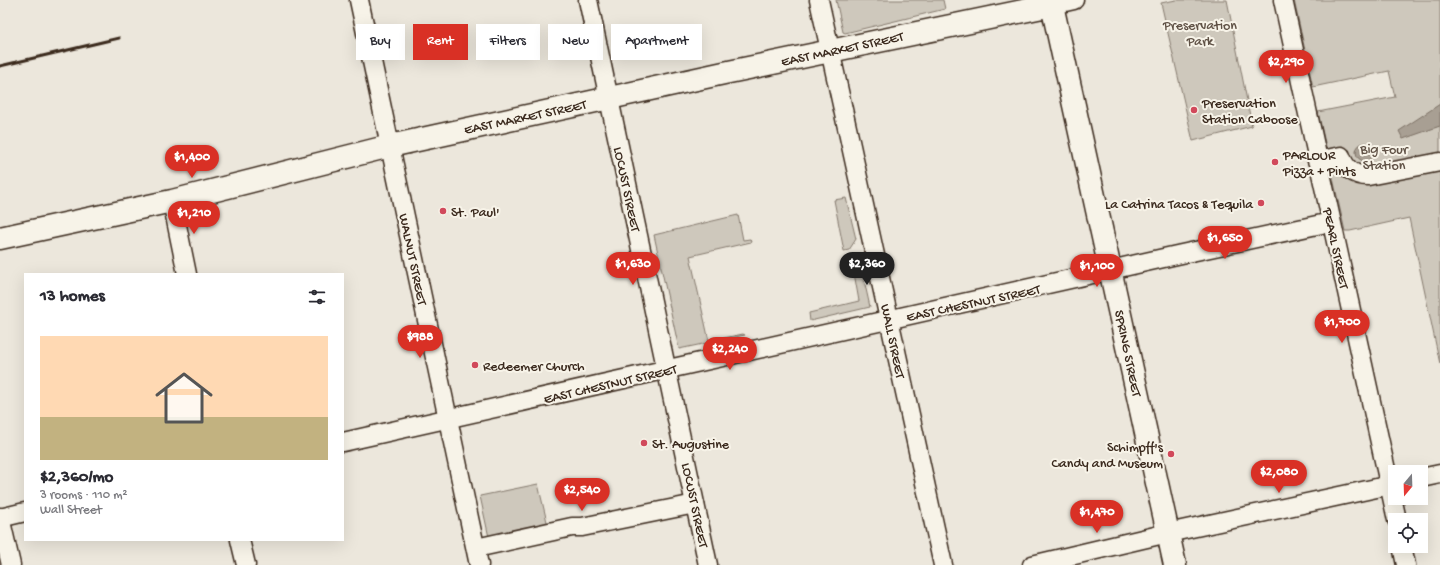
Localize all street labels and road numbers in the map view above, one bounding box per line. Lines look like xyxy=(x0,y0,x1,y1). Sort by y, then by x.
street label: EAST MARKET STREET xyxy=(780,29,906,72)
street label: EAST MARKET STREET xyxy=(463,97,589,140)
street label: LOCUST STREET xyxy=(608,145,643,234)
street label: PEARL STREET xyxy=(1317,205,1352,291)
street label: WALNUT STREET xyxy=(394,212,430,307)
street label: EAST CHESTNUT STREET xyxy=(905,282,1043,327)
street label: WALL STREET xyxy=(875,303,908,381)
street label: SPRING STREET xyxy=(1109,309,1144,399)
street label: EAST CHESTNUT STREET xyxy=(542,362,679,409)
street label: LOCUST STREET xyxy=(676,461,711,550)

